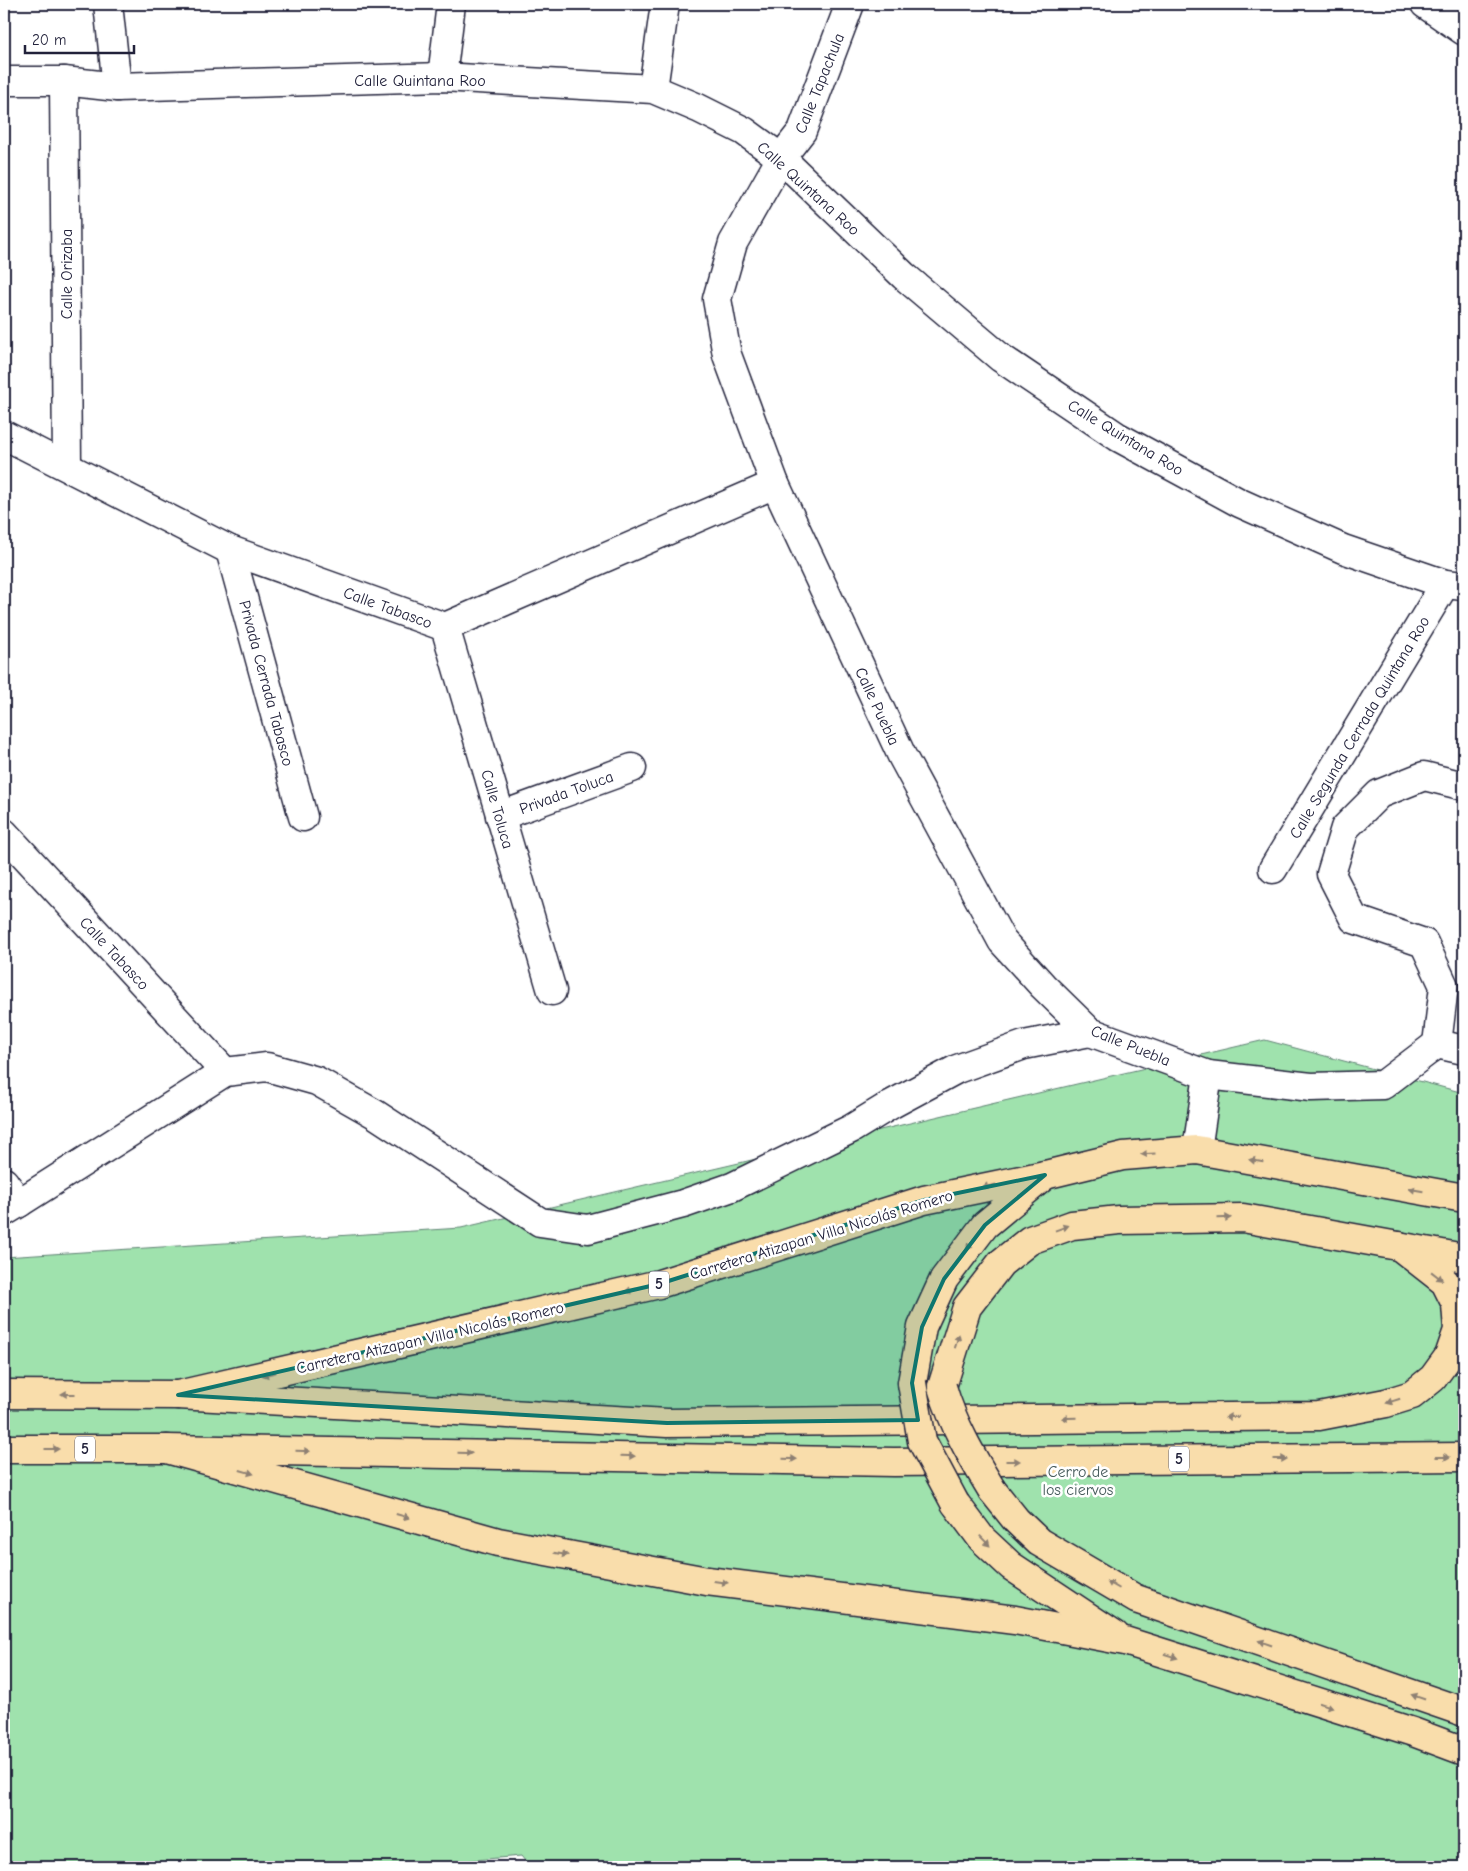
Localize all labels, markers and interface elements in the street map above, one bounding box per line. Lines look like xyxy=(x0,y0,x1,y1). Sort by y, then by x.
scale bar xyxy=(25,22,134,54)
text: 20 m xyxy=(32,31,66,49)
street label: Calle Tapachula xyxy=(792,31,848,136)
street label: Calle Quintana Roo xyxy=(354,72,486,90)
street label: Calle Quintana Roo xyxy=(753,138,863,239)
street label: Calle Orizaba xyxy=(58,229,76,319)
street label: Calle Quintana Roo xyxy=(1064,396,1186,479)
street label: Calle Tabasco xyxy=(341,584,435,632)
street label: Privada Cerrada Tabasco xyxy=(235,598,297,768)
street label: Calle Segunda Cerrada Quintana Roo xyxy=(1286,613,1434,842)
street label: Calle Puebla xyxy=(851,665,903,748)
street label: Calle Toluca xyxy=(477,768,517,851)
street label: Privada Toluca xyxy=(517,768,616,818)
street label: Calle Tabasco xyxy=(76,913,153,994)
street label: Calle Puebla xyxy=(1088,1022,1173,1070)
one-way arrow xyxy=(1140,1151,1156,1159)
one-way arrow xyxy=(1248,1157,1264,1165)
one-way arrow xyxy=(981,1183,997,1191)
one-way arrow xyxy=(1408,1185,1424,1193)
street label: Carretera Atizapan Villa Nicolás Romero xyxy=(688,1186,955,1284)
one-way arrow xyxy=(1216,1214,1232,1222)
one-way arrow xyxy=(1055,1224,1070,1231)
one-way arrow xyxy=(966,1237,976,1251)
one-way arrow xyxy=(1430,1270,1443,1281)
road number: 5 xyxy=(649,1272,669,1296)
one-way arrow xyxy=(624,1286,640,1294)
street label: Carretera Atizapan Villa Nicolás Romero xyxy=(295,1298,566,1378)
one-way arrow xyxy=(953,1333,961,1348)
one-way arrow xyxy=(261,1370,277,1378)
one-way arrow xyxy=(59,1390,75,1398)
one-way arrow xyxy=(1385,1397,1400,1405)
one-way arrow xyxy=(1224,1413,1240,1421)
one-way arrow xyxy=(1061,1415,1077,1423)
road number: 5 xyxy=(75,1436,95,1462)
one-way arrow xyxy=(45,1445,61,1453)
road number: 5 xyxy=(1169,1446,1189,1472)
one-way arrow xyxy=(295,1447,311,1455)
one-way arrow xyxy=(457,1450,473,1458)
one-way arrow xyxy=(620,1452,636,1460)
one-way arrow xyxy=(1435,1453,1451,1461)
one-way arrow xyxy=(1272,1454,1288,1462)
one-way arrow xyxy=(782,1455,798,1463)
one-way arrow xyxy=(1005,1457,1021,1465)
park label: Cerro de los ciervos xyxy=(1043,1463,1114,1499)
one-way arrow xyxy=(240,1468,255,1476)
one-way arrow xyxy=(396,1512,411,1520)
one-way arrow xyxy=(979,1535,991,1547)
one-way arrow xyxy=(554,1551,570,1559)
one-way arrow xyxy=(714,1579,730,1587)
one-way arrow xyxy=(1107,1581,1120,1590)
one-way arrow xyxy=(1257,1639,1272,1647)
one-way arrow xyxy=(1164,1652,1179,1660)
one-way arrow xyxy=(1410,1693,1425,1701)
one-way arrow xyxy=(1319,1701,1334,1709)

